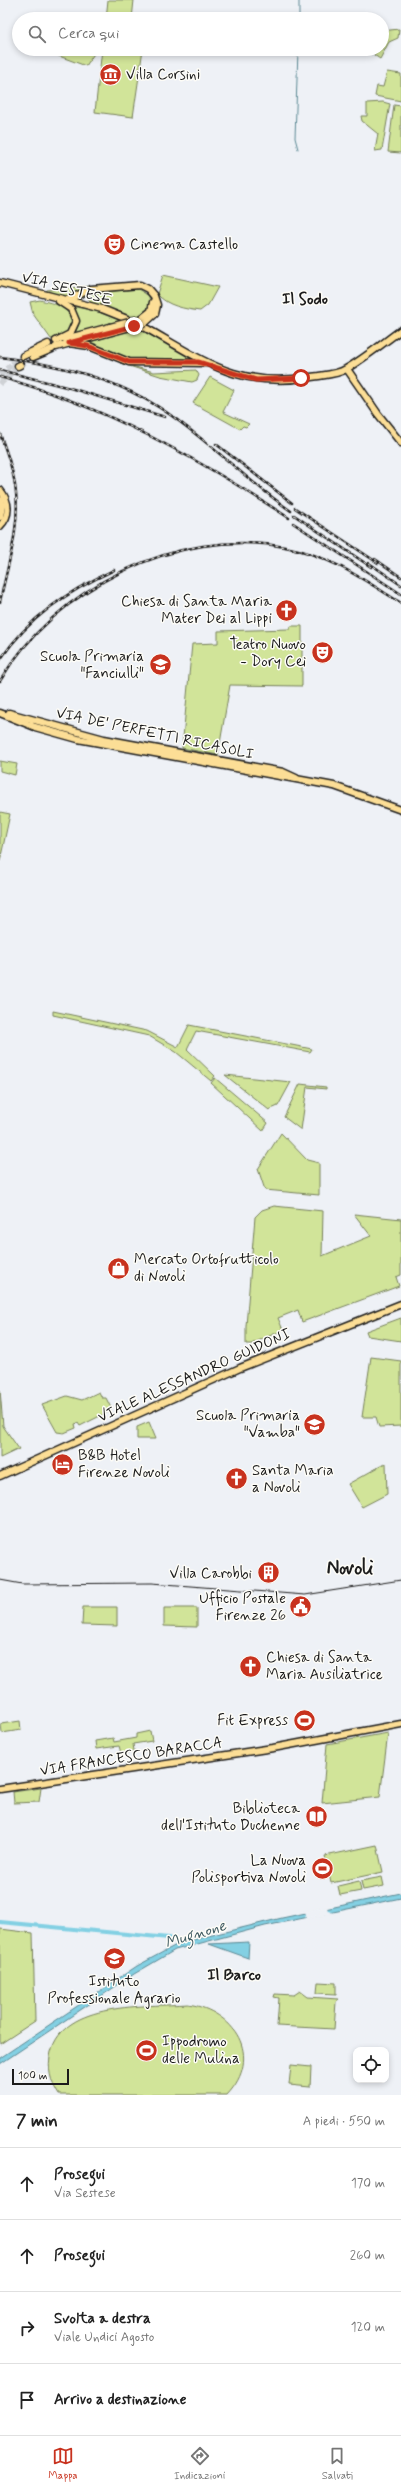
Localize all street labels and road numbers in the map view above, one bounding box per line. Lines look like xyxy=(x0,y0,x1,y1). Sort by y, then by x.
street label: VIA SESTESE xyxy=(20,267,114,311)
street label: VIA DE' PERFETTI RICASOLI xyxy=(54,703,255,765)
street label: VIALE ALESSANDRO GUIDONI xyxy=(95,1324,294,1428)
street label: VIA FRANCESCO BARACCA xyxy=(38,1733,224,1781)

